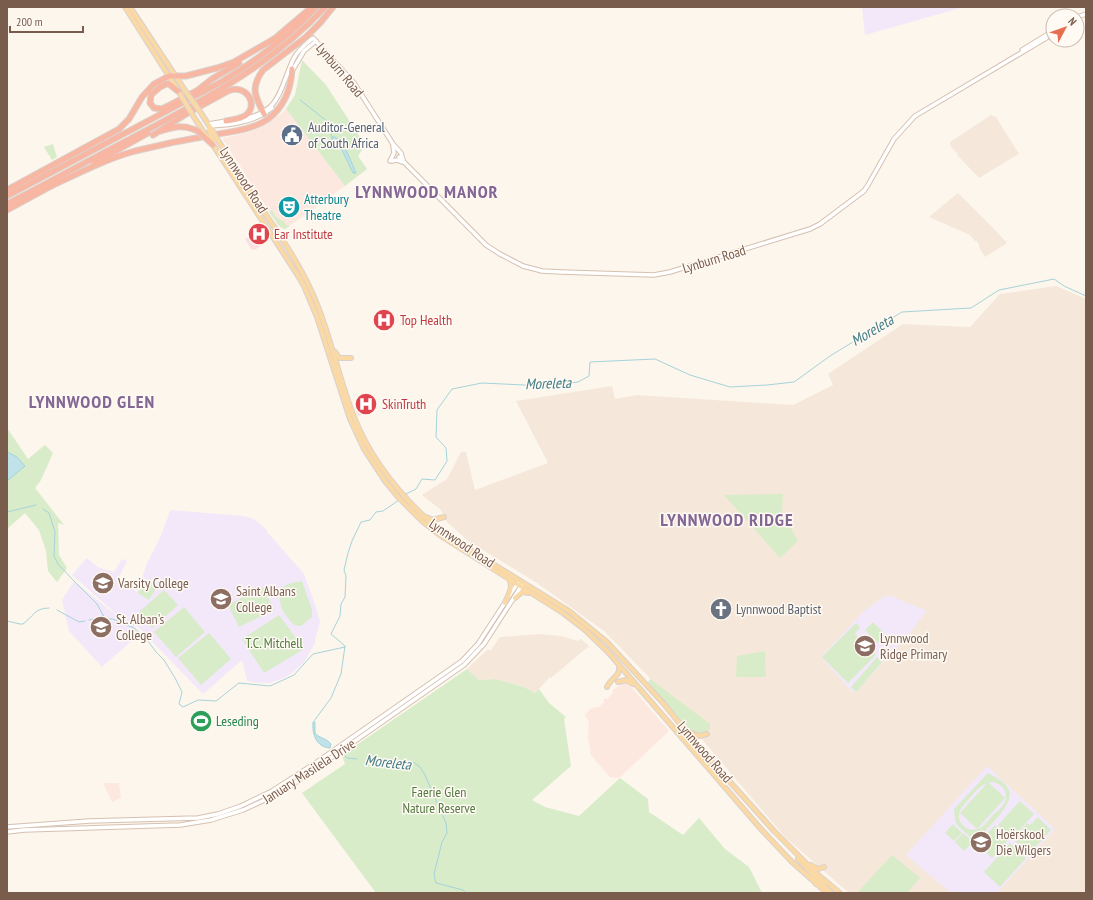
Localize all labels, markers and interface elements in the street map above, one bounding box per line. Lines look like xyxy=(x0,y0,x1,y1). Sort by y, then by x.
scale bar xyxy=(10,8,83,34)
north arrow xyxy=(1045,8,1085,48)
text: 200 m xyxy=(16,14,43,29)
text: N xyxy=(1065,15,1080,28)
street label: Lynburn Road xyxy=(312,39,368,101)
place label: Auditor-General of South Africa xyxy=(308,118,386,152)
public building icon: Auditor-General of South Africa xyxy=(279,122,305,148)
street label: Lynnwood Road xyxy=(216,143,272,217)
district label: LYNNWOOD MANOR xyxy=(355,180,499,203)
place label: Atterbury Theatre xyxy=(304,190,350,224)
theatre icon: Atterbury Theatre xyxy=(276,194,302,220)
hospital icon: Ear Institute xyxy=(246,221,272,247)
place label: Ear Institute xyxy=(274,225,333,243)
street label: Lynburn Road xyxy=(680,241,748,277)
hospital icon: Top Health xyxy=(371,307,397,333)
water label: Moreleta xyxy=(847,309,898,350)
place label: Top Health xyxy=(400,311,452,329)
water label: Moreleta xyxy=(525,373,572,393)
district label: LYNNWOOD GLEN xyxy=(29,390,155,413)
hospital icon: SkinTruth xyxy=(353,391,379,417)
place label: SkinTruth xyxy=(382,395,426,413)
district label: LYNNWOOD RIDGE xyxy=(660,508,794,531)
street label: Lynnwood Road xyxy=(426,514,498,572)
school or university icon: Varsity College xyxy=(90,570,116,596)
place label: Varsity College xyxy=(117,574,189,592)
place label: Saint Albans College xyxy=(236,582,296,616)
school or university icon: Saint Albans College xyxy=(208,586,234,612)
church icon: Lynnwood Baptist xyxy=(708,596,734,622)
place label: Lynnwood Baptist xyxy=(736,600,821,618)
place label: St. Alban's College xyxy=(116,610,165,644)
school or university icon: St. Alban's College xyxy=(88,614,114,640)
place label: Lynnwood Ridge Primary xyxy=(880,629,948,663)
school or university icon: Lynnwood Ridge Primary xyxy=(852,633,878,659)
park label: T.C. Mitchell xyxy=(245,634,304,652)
sports icon: Leseding xyxy=(188,708,214,734)
place label: Leseding xyxy=(216,712,259,730)
street label: Lynnwood Road xyxy=(673,718,737,786)
street label: January Masilela Drive xyxy=(258,734,359,808)
water label: Moreleta xyxy=(364,750,413,774)
park label: Faerie Glen Nature Reserve xyxy=(402,783,476,817)
place label: Hoërskool Die Wilgers xyxy=(996,825,1051,859)
school or university icon: Hoërskool Die Wilgers xyxy=(968,829,994,855)

